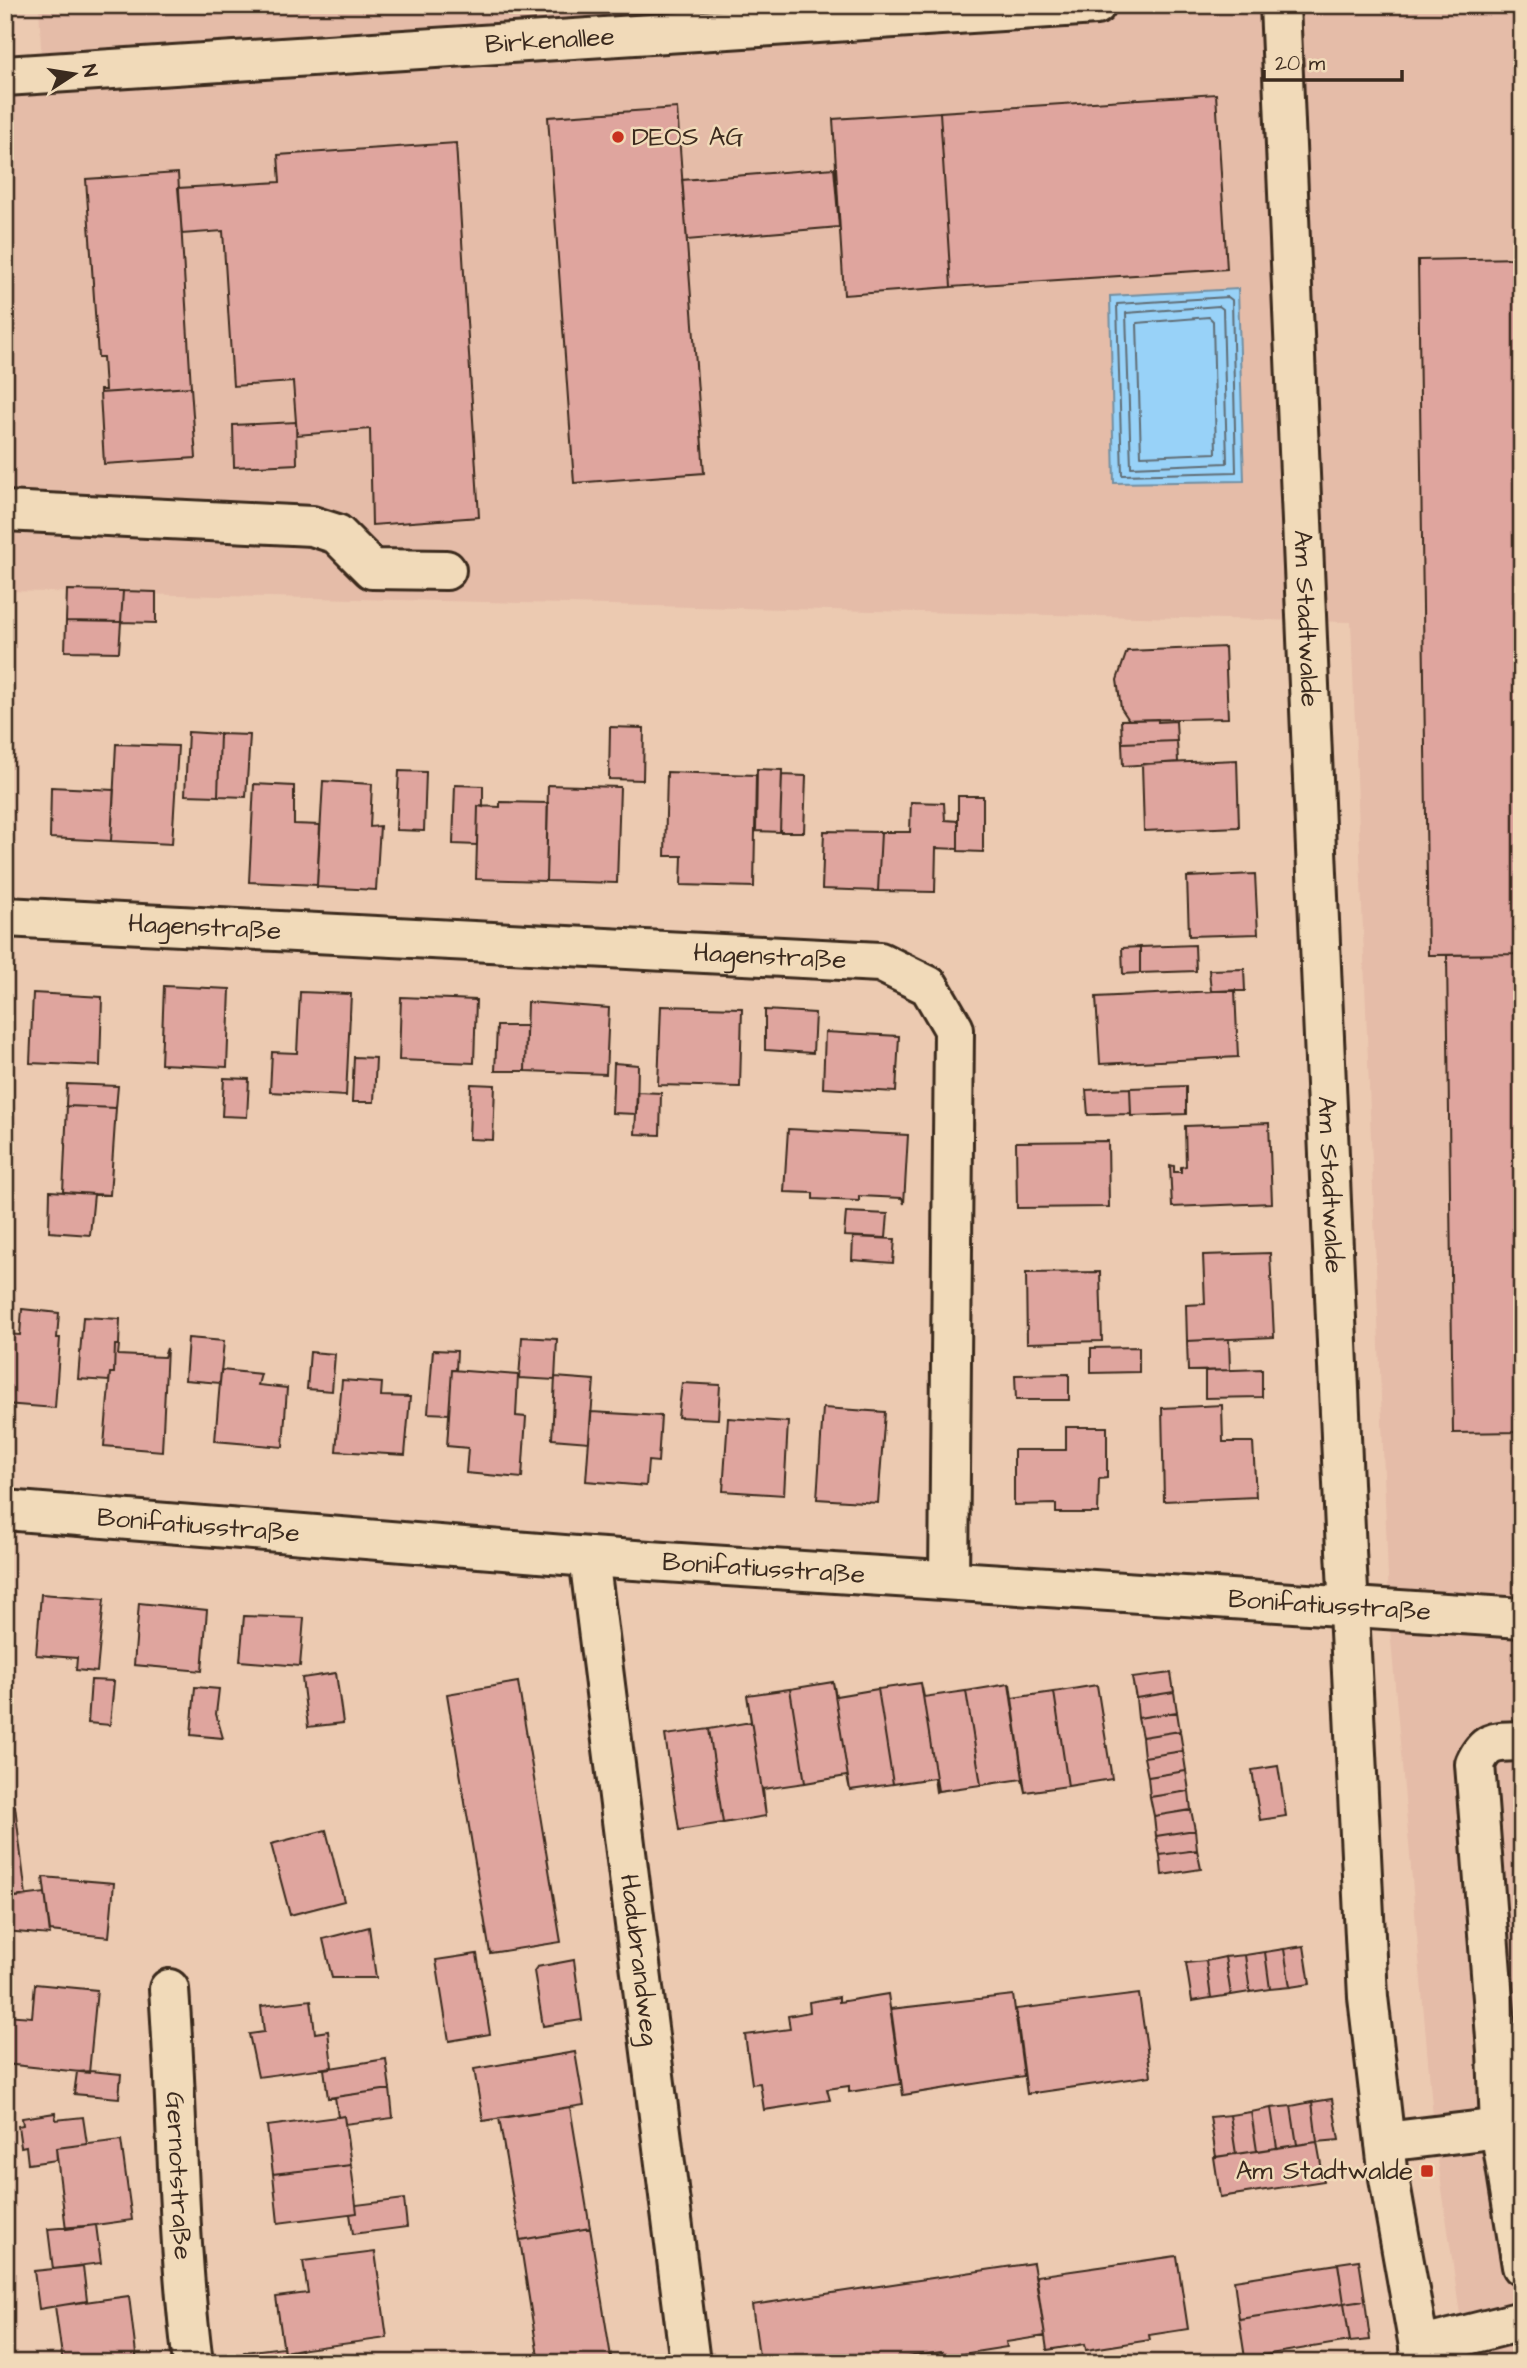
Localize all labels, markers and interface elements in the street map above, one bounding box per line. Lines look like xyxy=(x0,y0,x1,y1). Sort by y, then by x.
street label: Birkenallee xyxy=(484,18,616,63)
north arrow xyxy=(38,38,108,108)
scale bar xyxy=(1264,38,1403,82)
text: 20 m xyxy=(1275,49,1326,78)
text: N xyxy=(75,62,104,79)
place label: DEOS AG xyxy=(632,119,743,155)
marker: DEOS AG xyxy=(610,129,626,145)
street label: Am Stadtwalde xyxy=(1284,529,1328,708)
street label: Hagenstraße xyxy=(127,905,282,949)
street label: Hagenstraße xyxy=(693,934,847,978)
street label: Am Stadtwalde xyxy=(1309,1096,1352,1274)
street label: Bonifatiusstraße xyxy=(96,1499,301,1552)
street label: Bonifatiusstraße xyxy=(661,1544,866,1593)
street label: Bonifatiusstraße xyxy=(1227,1581,1432,1630)
street label: Hadubrandweg xyxy=(611,1872,668,2048)
street label: Gernotstraße xyxy=(157,2091,201,2261)
place label: Am Stadtwalde xyxy=(1236,2153,1413,2189)
marker: Am Stadtwalde xyxy=(1419,2163,1435,2179)

